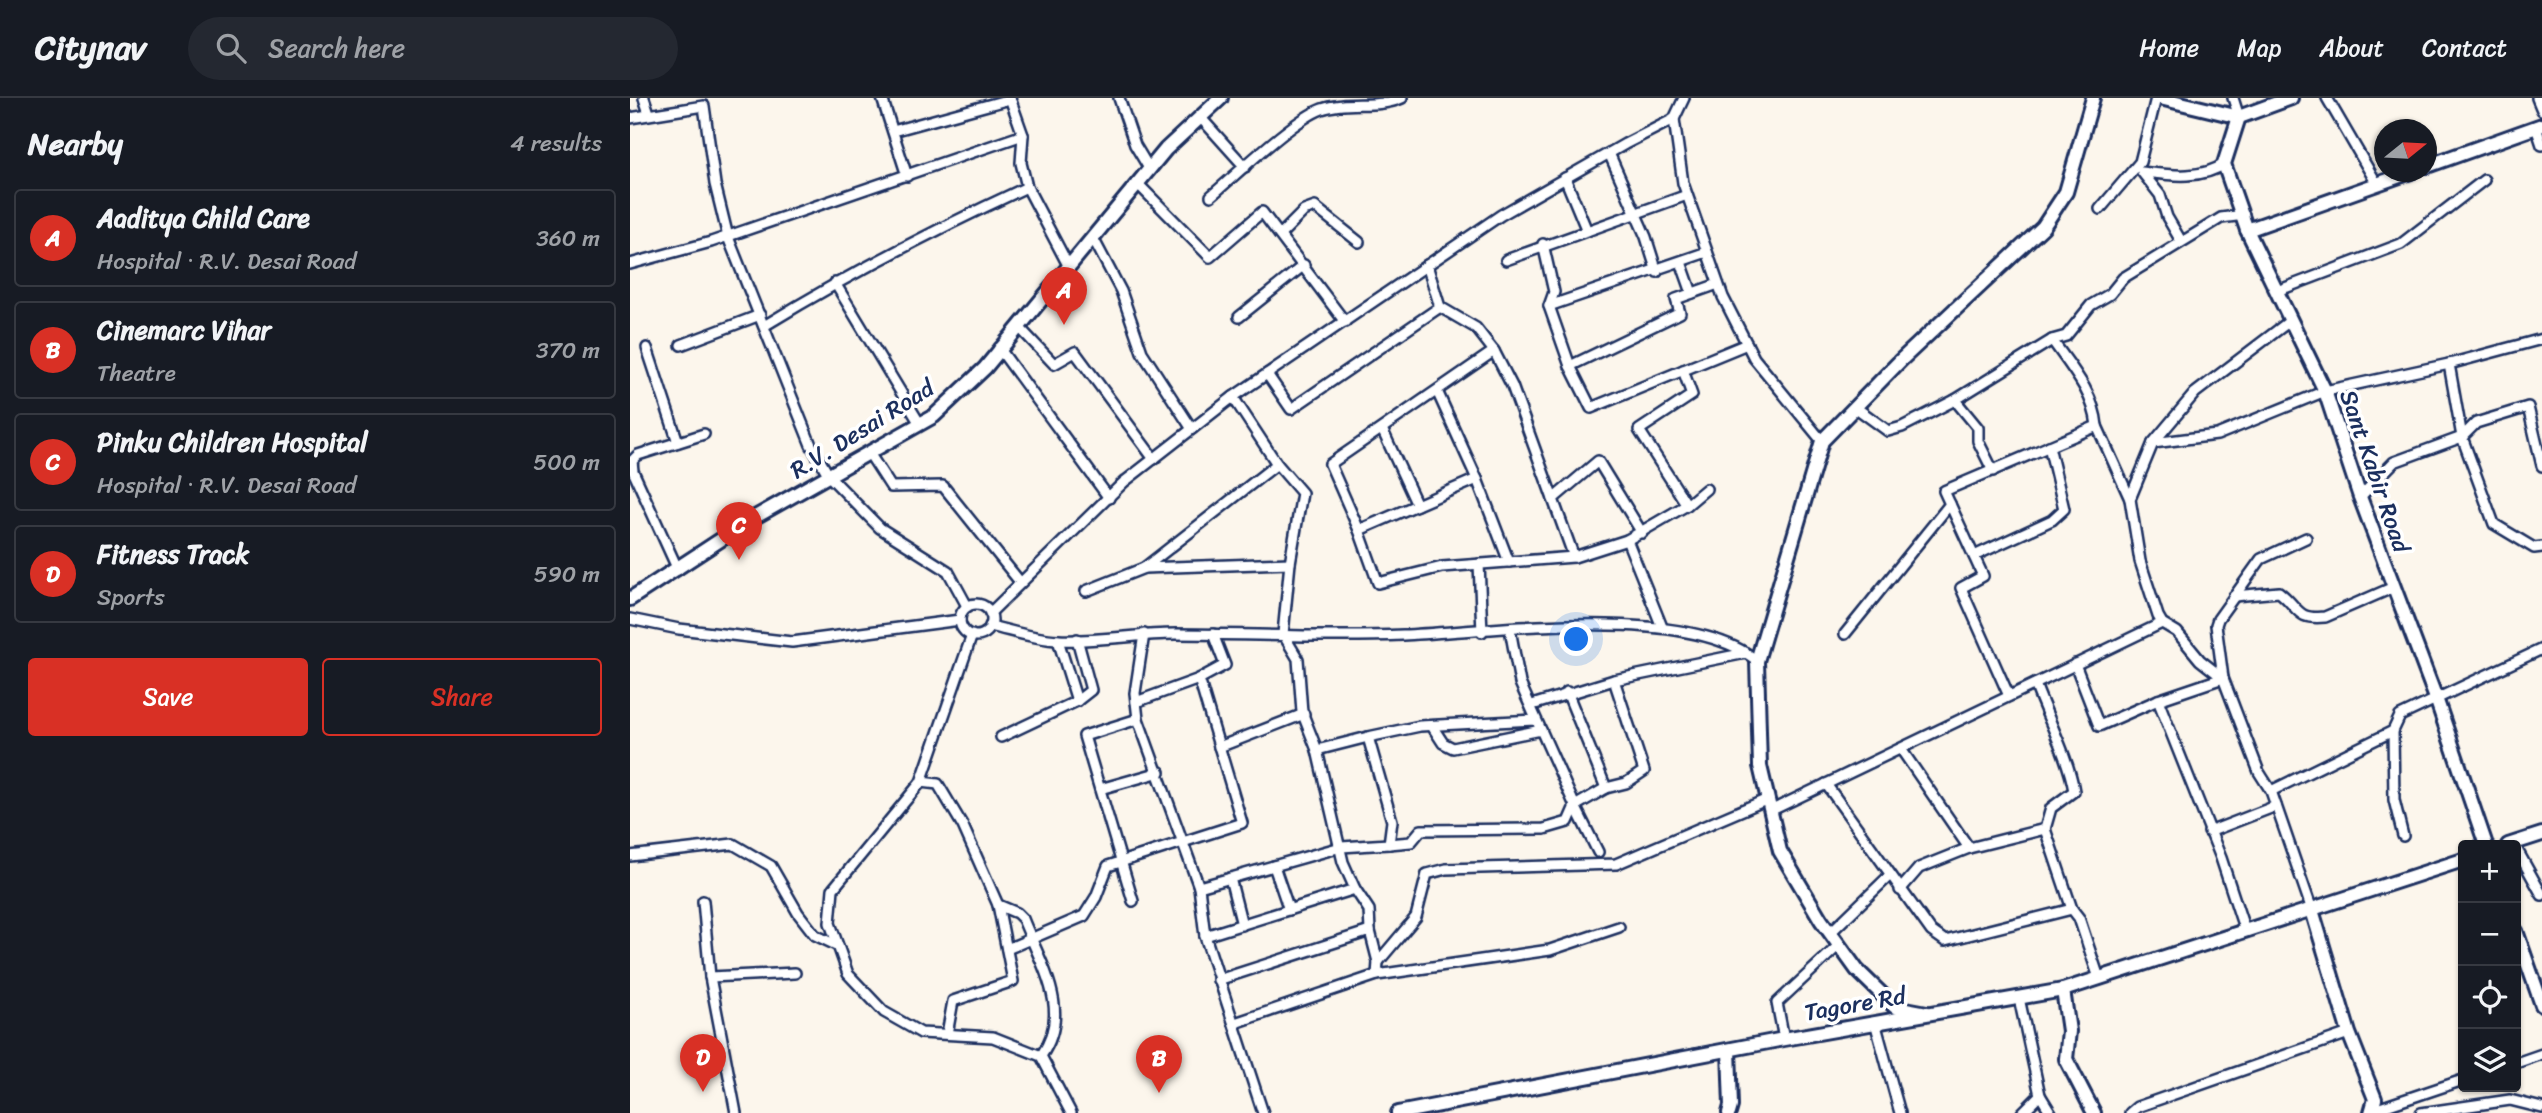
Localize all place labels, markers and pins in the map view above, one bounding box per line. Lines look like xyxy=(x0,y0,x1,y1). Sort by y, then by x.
pin: A xyxy=(1041,267,1087,325)
pin: C xyxy=(716,502,762,560)
pin: D xyxy=(680,1034,726,1092)
pin: B xyxy=(1136,1035,1182,1093)

